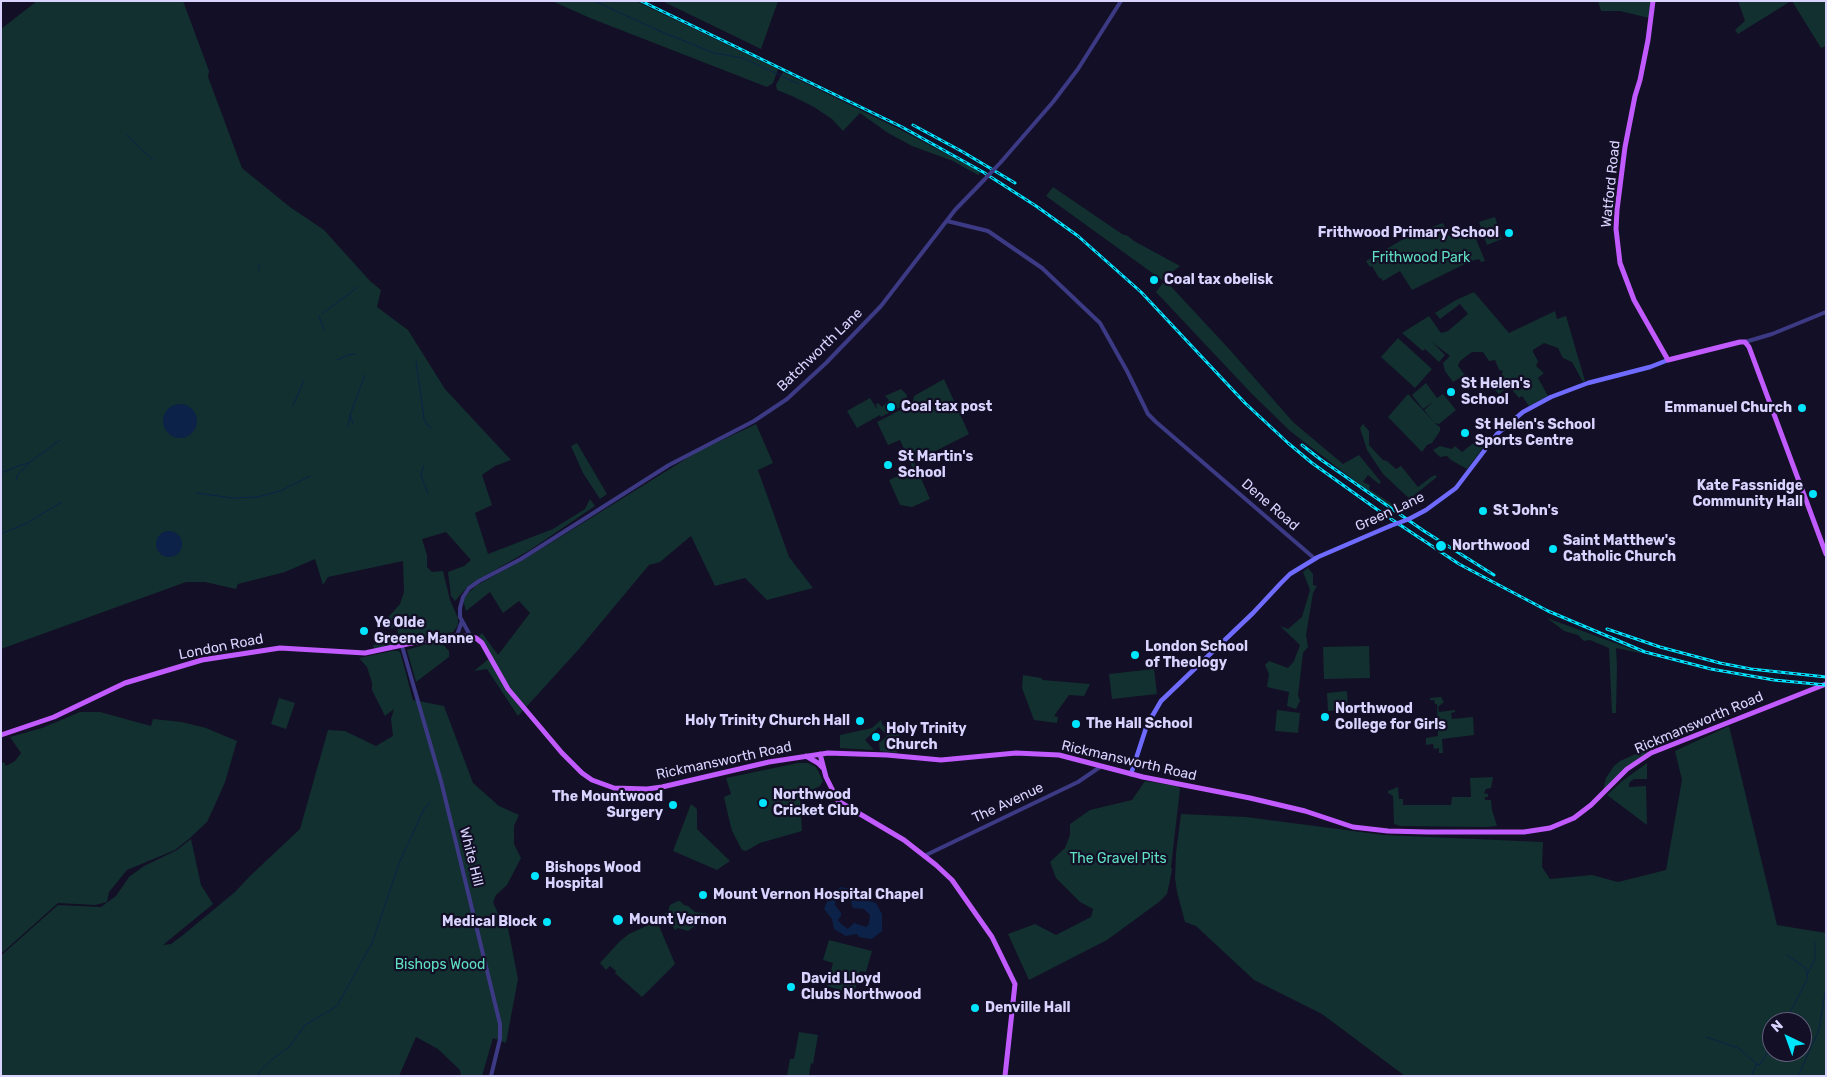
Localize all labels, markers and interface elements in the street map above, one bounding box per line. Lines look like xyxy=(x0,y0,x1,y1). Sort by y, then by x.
street label: Watford Road xyxy=(1598,140,1624,228)
place label: Frithwood Primary School xyxy=(1318,225,1499,241)
marker: Frithwood Primary School xyxy=(1503,227,1515,239)
park label: Frithwood Park xyxy=(1372,250,1470,266)
place label: Coal tax obelisk xyxy=(1164,272,1273,288)
marker: Coal tax obelisk xyxy=(1148,274,1160,286)
street label: Batchworth Lane xyxy=(774,305,866,395)
place label: St Helen's School xyxy=(1461,376,1530,408)
marker: St Helen's School xyxy=(1445,386,1457,398)
place label: Coal tax post xyxy=(901,399,992,415)
place label: Emmanuel Church xyxy=(1664,400,1792,416)
marker: Coal tax post xyxy=(885,401,897,413)
marker: Emmanuel Church xyxy=(1796,402,1808,414)
place label: St Helen's School Sports Centre xyxy=(1475,417,1595,450)
marker: St Helen's School Sports Centre xyxy=(1459,427,1471,439)
place label: St Martin's School xyxy=(898,449,973,482)
marker: St Martin's School xyxy=(882,459,894,471)
street label: Dene Road xyxy=(1238,476,1302,534)
place label: Kate Fassnidge Community Hall xyxy=(1692,478,1803,511)
marker: Kate Fassnidge Community Hall xyxy=(1807,488,1819,500)
street label: Green Lane xyxy=(1353,489,1427,535)
place label: St John's xyxy=(1493,503,1558,519)
marker: St John's xyxy=(1477,505,1489,517)
place label: Saint Matthew's Catholic Church xyxy=(1563,533,1676,566)
place label: Northwood xyxy=(1452,538,1530,554)
marker: Northwood xyxy=(1434,539,1448,553)
marker: Saint Matthew's Catholic Church xyxy=(1547,543,1559,555)
place label: Ye Olde Greene Manne xyxy=(374,615,473,648)
marker: Ye Olde Greene Manne xyxy=(358,625,370,637)
street label: London Road xyxy=(177,631,265,663)
place label: London School of Theology xyxy=(1145,639,1248,672)
marker: London School of Theology xyxy=(1129,649,1141,661)
street label: Rickmansworth Road xyxy=(1632,688,1766,758)
place label: Northwood College for Girls xyxy=(1335,701,1446,734)
marker: Northwood College for Girls xyxy=(1319,711,1331,723)
place label: Holy Trinity Church Hall xyxy=(685,713,850,729)
marker: Holy Trinity Church Hall xyxy=(854,715,866,727)
place label: The Hall School xyxy=(1086,716,1192,732)
marker: The Hall School xyxy=(1070,718,1082,730)
place label: Holy Trinity Church xyxy=(886,721,967,754)
marker: Holy Trinity Church xyxy=(870,731,882,743)
street label: Rickmansworth Road xyxy=(1060,737,1198,785)
street label: Rickmansworth Road xyxy=(655,738,793,784)
street label: The Avenue xyxy=(970,779,1046,827)
place label: Northwood Cricket Club xyxy=(773,787,859,820)
place label: The Mountwood Surgery xyxy=(552,789,663,822)
marker: Northwood Cricket Club xyxy=(757,797,769,809)
marker: The Mountwood Surgery xyxy=(667,799,679,811)
street label: White Hill xyxy=(456,826,486,888)
park label: The Gravel Pits xyxy=(1069,851,1167,867)
place label: Bishops Wood Hospital xyxy=(545,860,641,892)
marker: Bishops Wood Hospital xyxy=(529,870,541,882)
place label: Mount Vernon Hospital Chapel xyxy=(713,887,923,903)
marker: Mount Vernon Hospital Chapel xyxy=(697,889,709,901)
place label: Mount Vernon xyxy=(629,912,727,928)
marker: Mount Vernon xyxy=(611,913,625,927)
place label: Medical Block xyxy=(442,914,537,930)
marker: Medical Block xyxy=(541,916,553,928)
park label: Bishops Wood xyxy=(395,957,485,973)
place label: David Lloyd Clubs Northwood xyxy=(801,971,921,1004)
marker: David Lloyd Clubs Northwood xyxy=(785,981,797,993)
place label: Denville Hall xyxy=(985,1000,1070,1016)
marker: Denville Hall xyxy=(969,1002,981,1014)
north arrow xyxy=(1762,1012,1812,1062)
text: N xyxy=(1768,1017,1787,1036)

